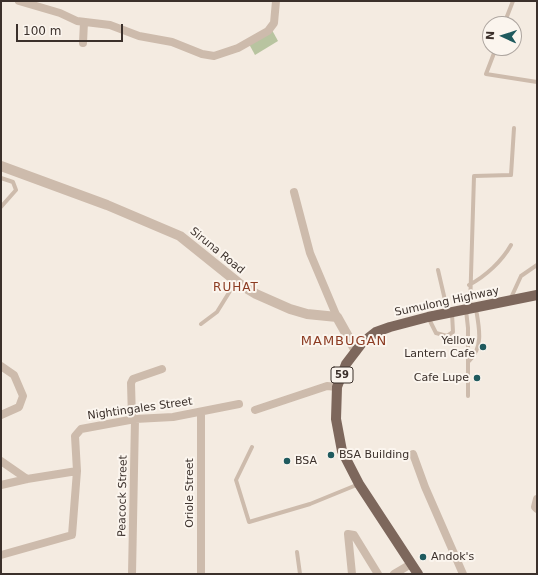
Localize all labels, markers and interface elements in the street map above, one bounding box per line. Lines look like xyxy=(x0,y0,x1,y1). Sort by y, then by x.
scale bar xyxy=(18,16,125,42)
north arrow xyxy=(482,16,522,56)
text: 100 m xyxy=(23,24,61,38)
text: N xyxy=(484,30,497,40)
street label: Siruna Road xyxy=(187,225,247,277)
district label: RUHAT xyxy=(213,281,259,295)
street label: Sumulong Highway xyxy=(394,284,500,320)
district label: MAMBUGAN xyxy=(301,334,387,350)
place label: Yellow Lantern Cafe xyxy=(404,334,475,360)
marker: Yellow Lantern Cafe xyxy=(478,342,488,352)
road number: 59 xyxy=(331,367,353,383)
place label: Cafe Lupe xyxy=(414,371,469,385)
marker: Cafe Lupe xyxy=(472,373,482,383)
street label: Nightingales Street xyxy=(87,395,193,423)
place label: BSA Building xyxy=(339,448,409,462)
marker: BSA Building xyxy=(326,450,336,460)
place label: BSA xyxy=(295,454,317,468)
street label: Peacock Street xyxy=(116,455,130,537)
marker: BSA xyxy=(282,456,292,466)
street label: Oriole Street xyxy=(183,458,197,528)
place label: Andok's xyxy=(431,550,474,564)
marker: Andok's xyxy=(418,552,428,562)

